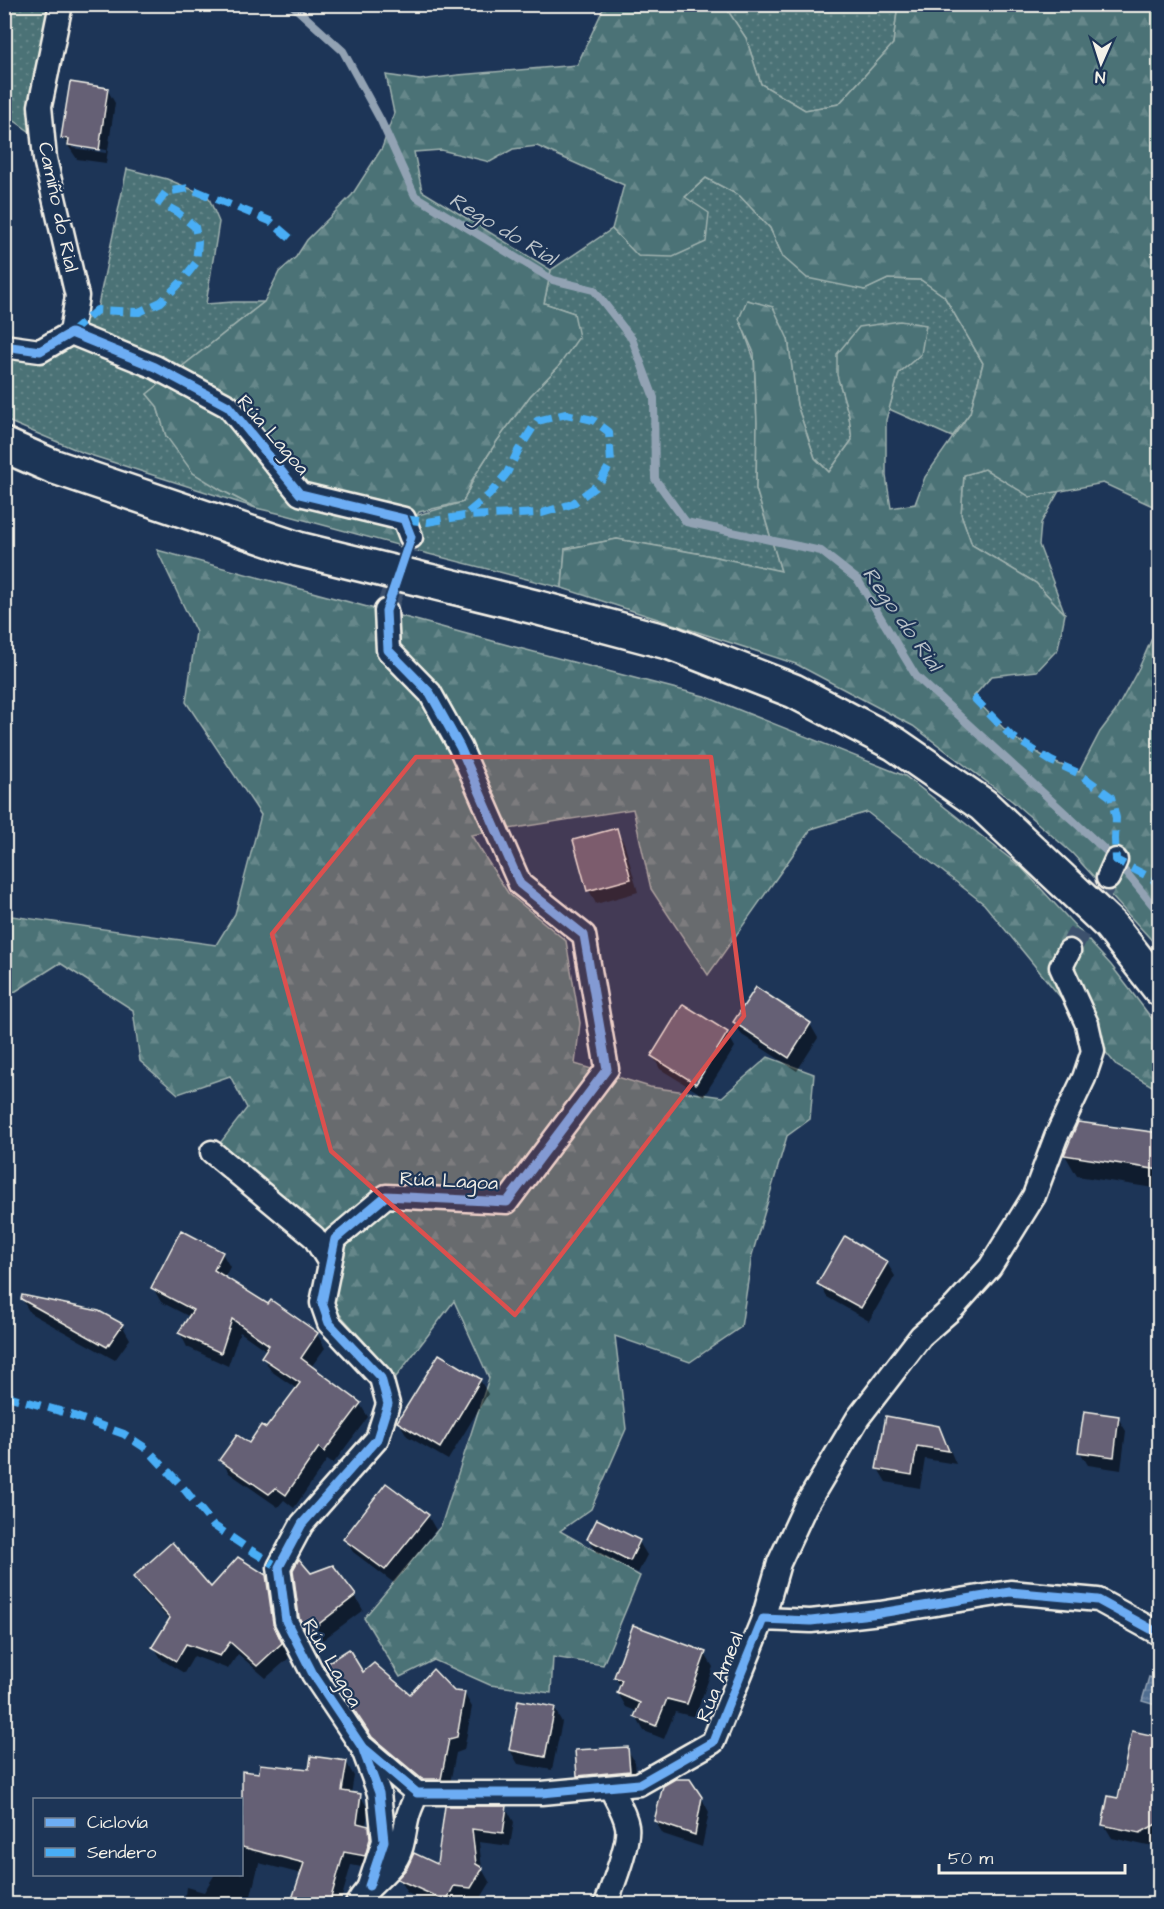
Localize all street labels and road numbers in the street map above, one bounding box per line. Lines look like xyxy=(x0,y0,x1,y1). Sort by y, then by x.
street label: Camiño do Rial xyxy=(31,139,85,275)
street label: Rúa Lagoa xyxy=(229,389,316,482)
street label: Rúa Lagoa xyxy=(399,1164,499,1199)
street label: Rúa Lagoa xyxy=(294,1613,369,1713)
street label: Rúa Ameal xyxy=(689,1628,751,1726)

